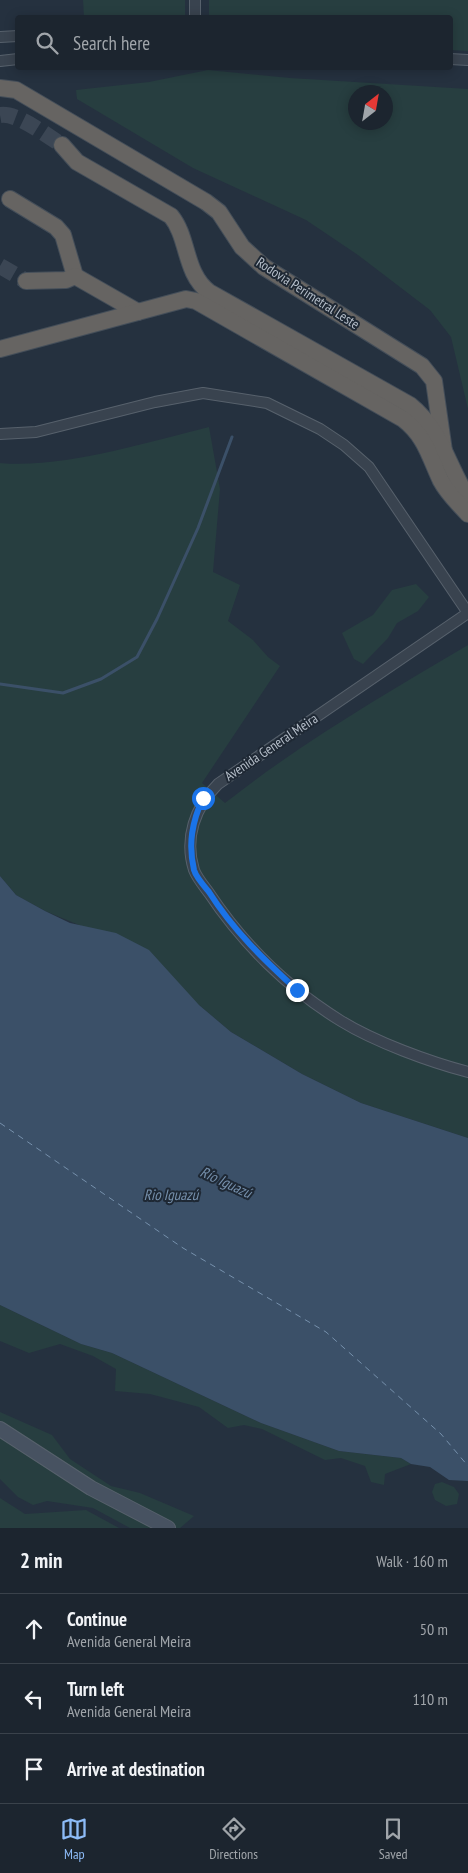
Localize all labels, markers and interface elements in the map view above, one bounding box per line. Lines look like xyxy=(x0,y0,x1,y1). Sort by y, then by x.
search box xyxy=(15,15,453,70)
icon: search xyxy=(33,29,61,57)
text: Search here xyxy=(73,31,150,55)
north arrow xyxy=(348,85,393,130)
street label: Rodovia Perimetral Leste xyxy=(253,253,363,333)
street label: Avenida General Meira xyxy=(221,709,321,785)
route start xyxy=(192,787,215,810)
route end xyxy=(286,979,309,1002)
water label: Río Iguazú xyxy=(197,1162,256,1203)
water label: Rio Iguazú xyxy=(144,1185,200,1204)
text: 2 min xyxy=(20,1547,62,1574)
text: Walk · 160 m xyxy=(376,1551,448,1571)
text: Continue xyxy=(67,1607,127,1631)
icon: ahead xyxy=(20,1615,48,1643)
text: 50 m xyxy=(420,1619,448,1639)
text: Avenida General Meira xyxy=(67,1631,191,1651)
text: Turn left xyxy=(67,1677,124,1701)
icon: left xyxy=(20,1685,48,1713)
text: 110 m xyxy=(413,1689,448,1709)
text: Avenida General Meira xyxy=(67,1701,191,1721)
icon: arrive xyxy=(20,1755,48,1783)
text: Arrive at destination xyxy=(67,1757,205,1781)
tab: Map xyxy=(60,1815,88,1863)
tab: Directions xyxy=(209,1815,258,1863)
tab: Saved xyxy=(379,1815,408,1863)

